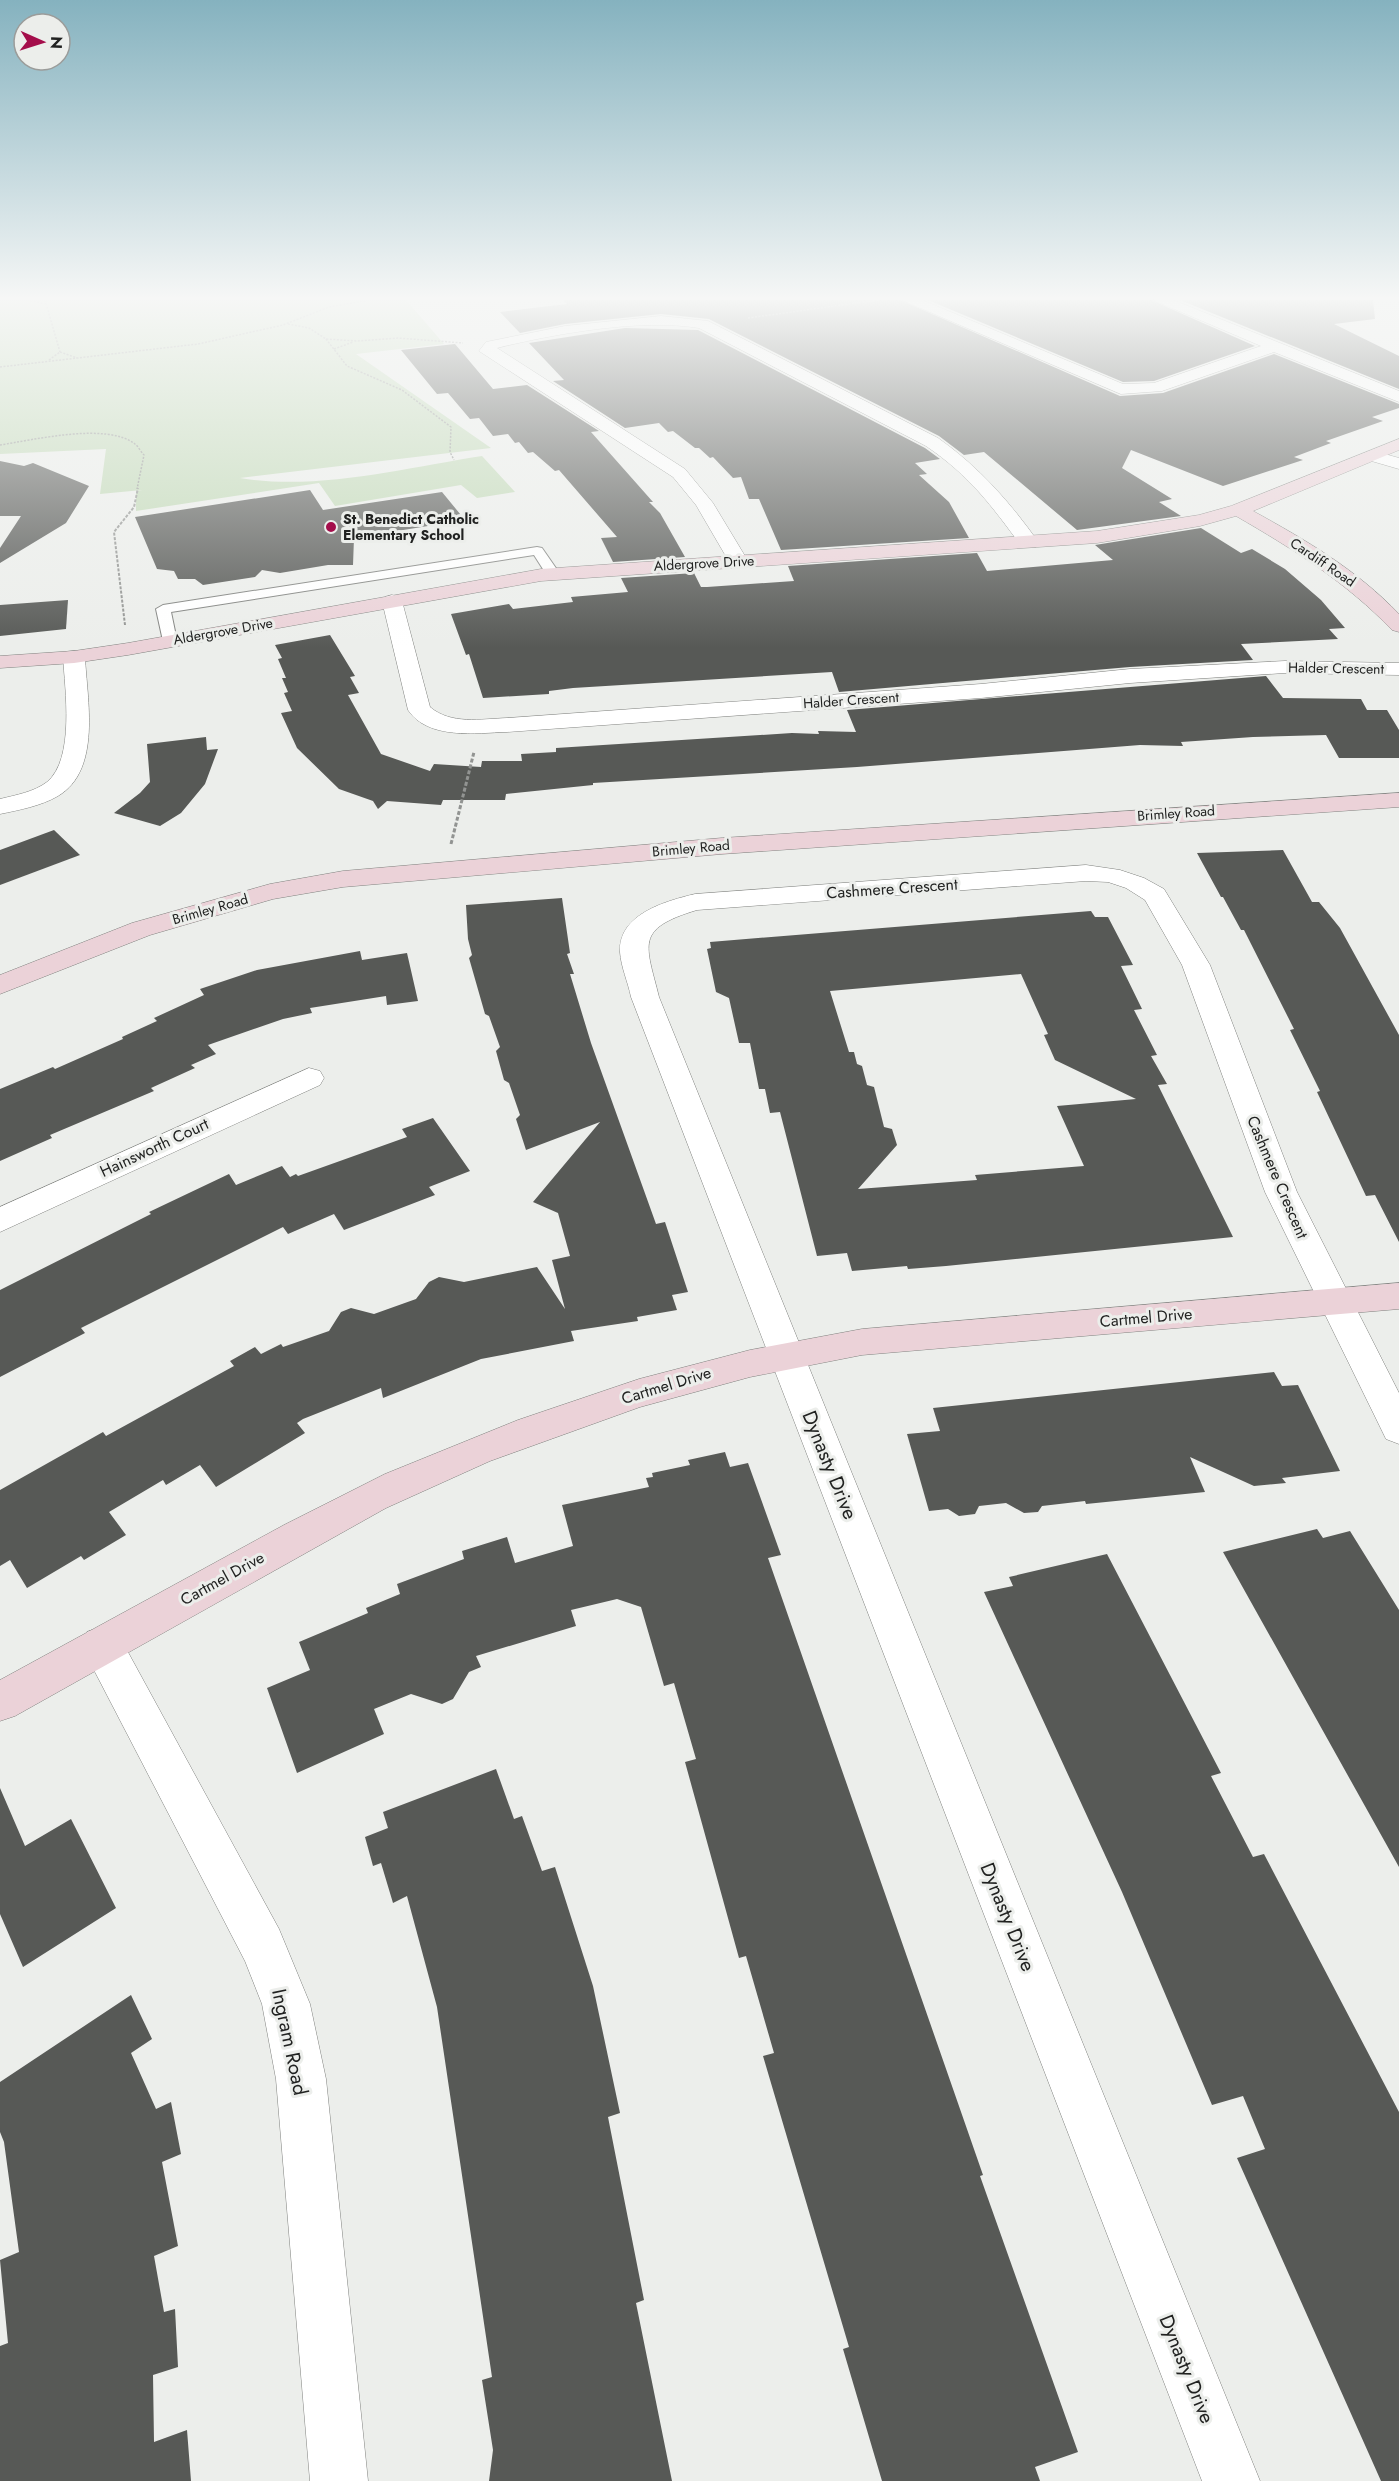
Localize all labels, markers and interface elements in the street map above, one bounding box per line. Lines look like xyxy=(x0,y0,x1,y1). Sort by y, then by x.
north arrow xyxy=(12,12,72,72)
text: N xyxy=(45,36,68,50)
place label: St. Benedict Catholic Elementary School xyxy=(343,509,479,545)
marker: St. Benedict Catholic Elementary School xyxy=(324,520,338,534)
street label: Cardiff Road xyxy=(1286,533,1360,591)
street label: Aldergrove Drive xyxy=(653,550,755,576)
street label: Aldergrove Drive xyxy=(172,612,274,650)
street label: Halder Crescent xyxy=(1288,657,1385,679)
street label: Halder Crescent xyxy=(803,687,900,713)
street label: Brimley Road xyxy=(1136,800,1216,826)
street label: Brimley Road xyxy=(651,835,731,861)
street label: Cashmere Crescent xyxy=(826,872,959,905)
street label: Brimley Road xyxy=(170,889,250,929)
street label: Hainsworth Court xyxy=(96,1112,212,1183)
street label: Cashmere Crescent xyxy=(1241,1112,1314,1242)
street label: Cartmel Drive xyxy=(1099,1302,1193,1333)
street label: Cartmel Drive xyxy=(618,1361,714,1410)
street label: Dynasty Drive xyxy=(795,1406,865,1524)
street label: Cartmel Drive xyxy=(176,1546,268,1611)
street label: Dynasty Drive xyxy=(973,1858,1043,1976)
street label: Ingram Road xyxy=(264,1986,315,2098)
street label: Dynasty Drive xyxy=(1152,2310,1222,2428)

